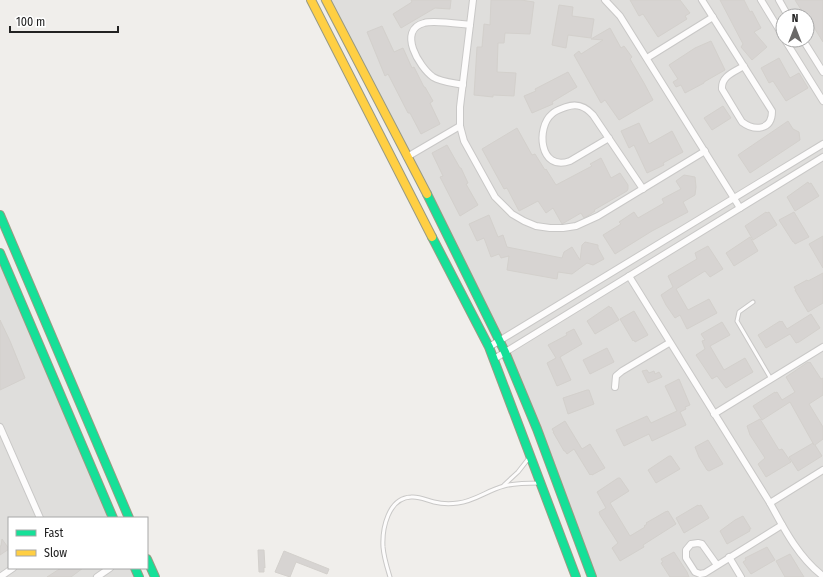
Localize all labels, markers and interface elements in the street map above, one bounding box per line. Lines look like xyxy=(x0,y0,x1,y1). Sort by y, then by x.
scale bar xyxy=(10,8,118,34)
north arrow xyxy=(775,8,815,48)
text: N xyxy=(792,12,798,25)
text: 100 m xyxy=(16,15,45,29)
legend xyxy=(8,517,148,569)
text: Fast xyxy=(44,526,63,540)
text: Slow xyxy=(44,546,67,560)

